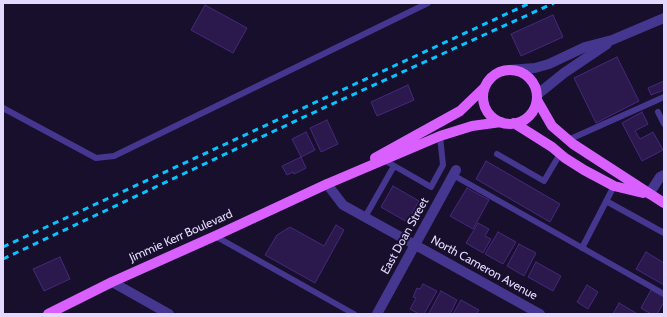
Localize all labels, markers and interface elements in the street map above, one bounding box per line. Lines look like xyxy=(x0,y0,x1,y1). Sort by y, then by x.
street label: East Doan Street xyxy=(378,195,432,277)
street label: Jimmie Kerr Boulevard xyxy=(127,207,235,265)
street label: North Cameron Avenue xyxy=(428,233,540,303)

